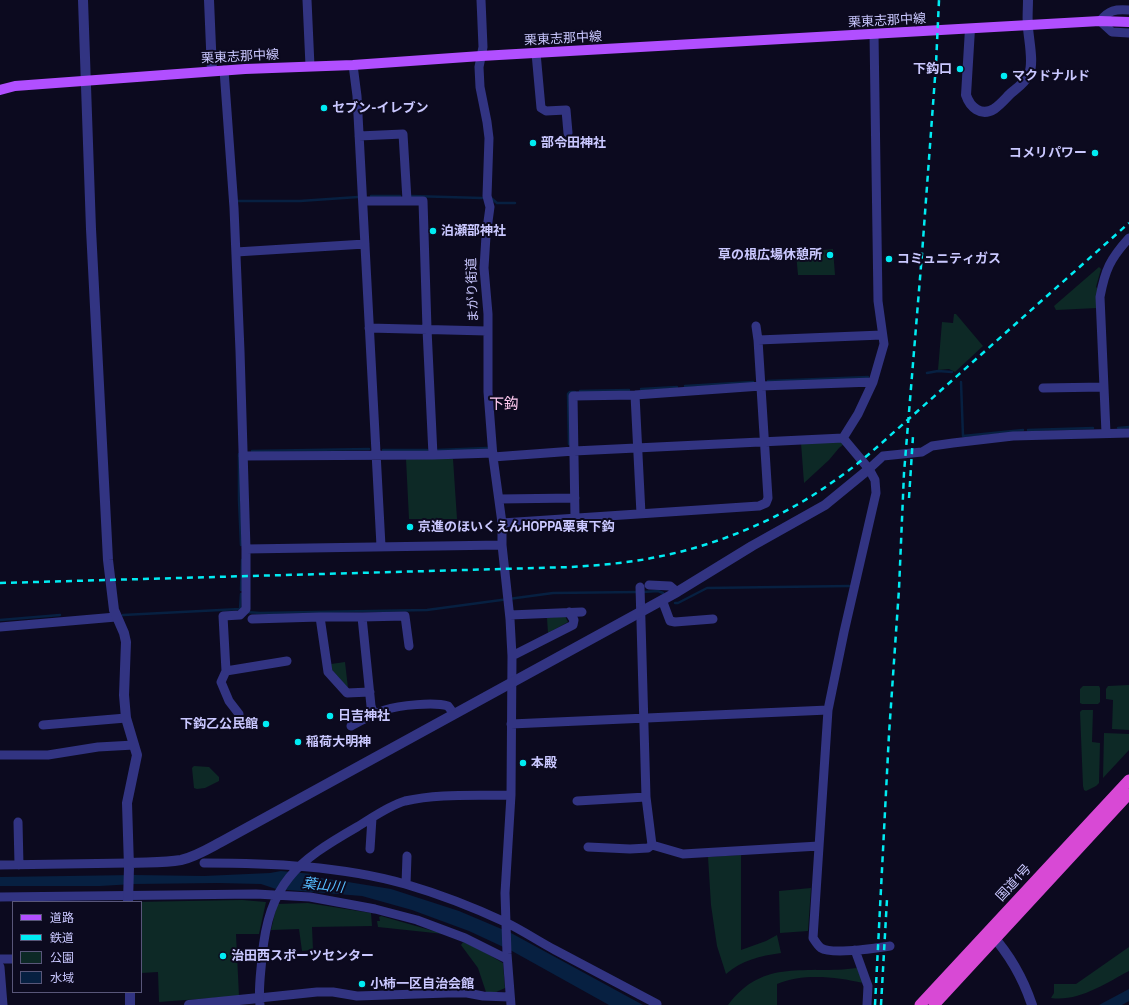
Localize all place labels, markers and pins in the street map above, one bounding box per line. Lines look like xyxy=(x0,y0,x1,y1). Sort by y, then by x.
place label: 下鈎口 xyxy=(913,61,952,77)
marker: 下鈎口 xyxy=(955,64,965,74)
place label: マクドナルド xyxy=(1012,68,1090,84)
marker: マクドナルド xyxy=(999,71,1009,81)
place label: セブン-イレブン xyxy=(332,100,429,116)
marker: セブン-イレブン xyxy=(319,103,329,113)
place label: 部令田神社 xyxy=(541,135,606,151)
marker: 部令田神社 xyxy=(528,138,538,148)
place label: コメリパワー xyxy=(1009,145,1087,161)
marker: コメリパワー xyxy=(1090,148,1100,158)
place label: 泊瀬部神社 xyxy=(441,223,506,239)
marker: 泊瀬部神社 xyxy=(428,226,438,236)
place label: 草の根広場休憩所 xyxy=(718,247,822,263)
marker: 草の根広場休憩所 xyxy=(825,250,835,260)
place label: コミュニティガス xyxy=(897,251,1001,267)
marker: コミュニティガス xyxy=(884,254,894,264)
place label: 京進のほいくえんHOPPA栗東下鈎 xyxy=(418,519,615,535)
marker: 京進のほいくえんHOPPA栗東下鈎 xyxy=(405,522,415,532)
place label: 日吉神社 xyxy=(338,708,390,724)
marker: 日吉神社 xyxy=(325,711,335,721)
place label: 下鈎乙公民館 xyxy=(180,716,258,732)
marker: 下鈎乙公民館 xyxy=(261,719,271,729)
place label: 稲荷大明神 xyxy=(306,734,371,750)
marker: 稲荷大明神 xyxy=(293,737,303,747)
place label: 本殿 xyxy=(531,755,557,771)
marker: 本殿 xyxy=(518,758,528,768)
place label: 治田西スポーツセンター xyxy=(231,948,374,964)
marker: 治田西スポーツセンター xyxy=(218,951,228,961)
place label: 小柿一区自治会館 xyxy=(370,976,474,992)
marker: 小柿一区自治会館 xyxy=(357,979,367,989)

